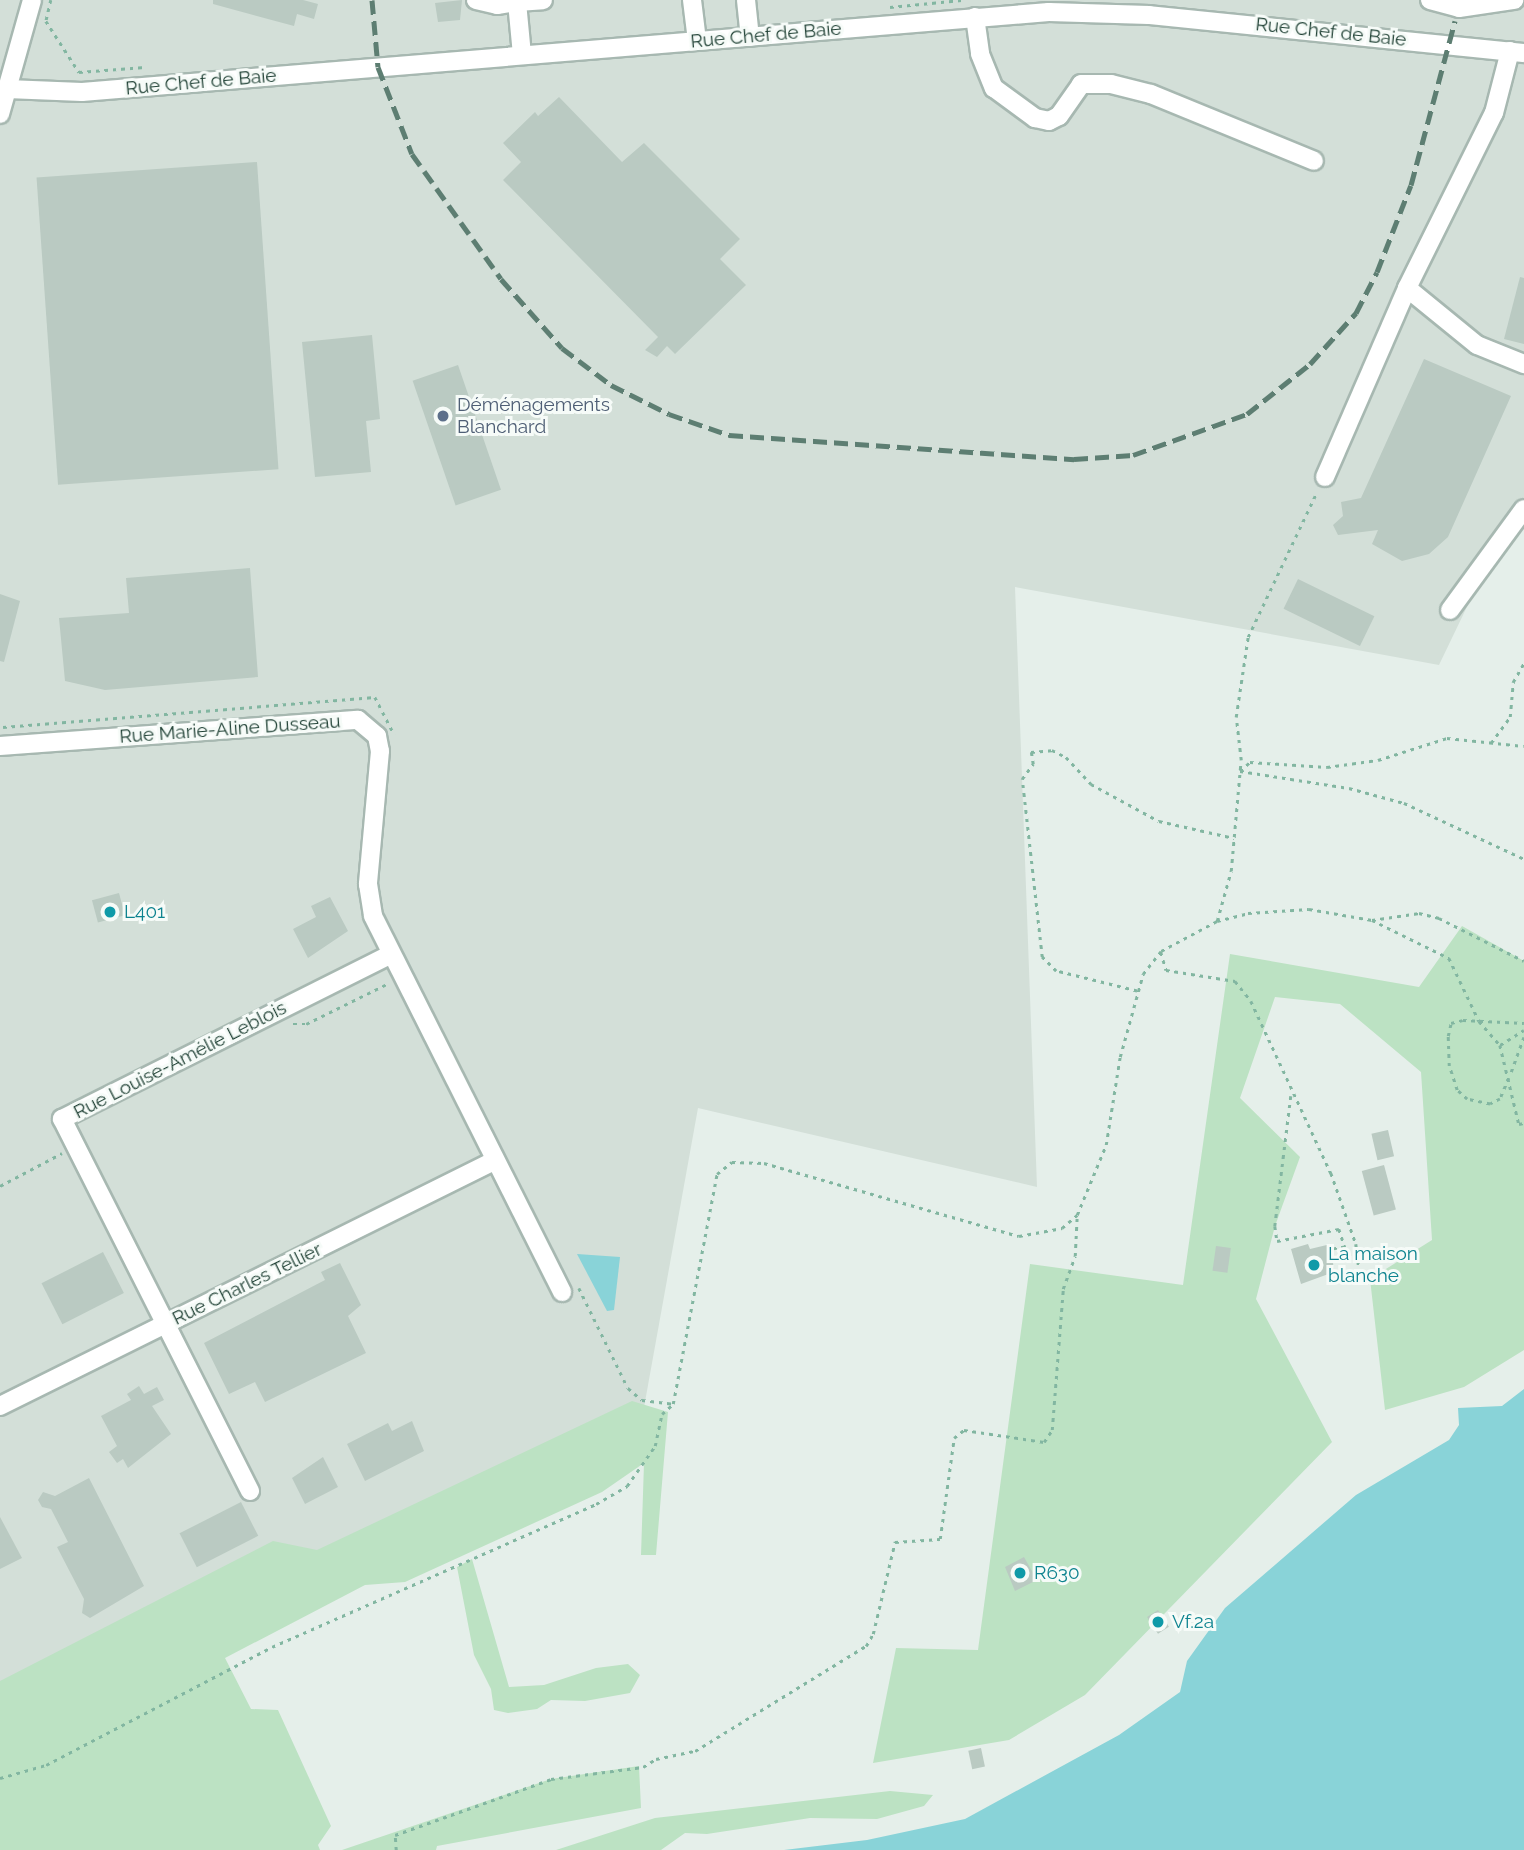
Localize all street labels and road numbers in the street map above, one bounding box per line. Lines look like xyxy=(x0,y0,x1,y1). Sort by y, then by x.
street label: Rue Chef de Baie xyxy=(1254,13,1408,51)
street label: Rue Chef de Baie xyxy=(689,17,843,53)
street label: Rue Chef de Baie xyxy=(124,64,278,100)
street label: Rue Marie-Aline Dusseau xyxy=(119,710,341,748)
street label: Rue Louise-Amélie Leblois xyxy=(70,996,290,1124)
street label: Rue Charles Tellier xyxy=(168,1238,326,1330)

